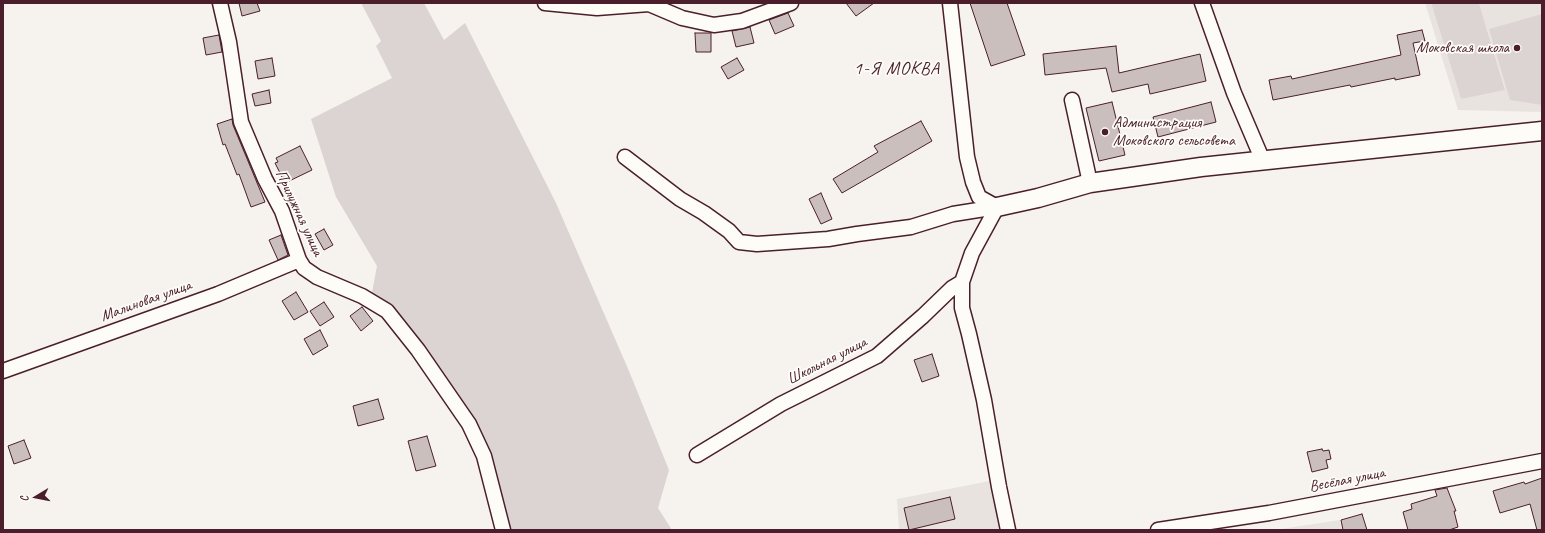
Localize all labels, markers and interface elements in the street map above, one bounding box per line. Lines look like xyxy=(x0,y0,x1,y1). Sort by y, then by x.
place label: Моковская школа xyxy=(1416,38,1509,58)
marker: Моковская школа xyxy=(1512,43,1522,53)
district label: 1-Я МОКВА xyxy=(854,58,940,80)
place label: Администрация Моковского сельсовета xyxy=(1113,113,1235,151)
marker: Администрация Моковского сельсовета xyxy=(1100,127,1110,137)
street label: Прилужная улица xyxy=(271,167,327,259)
street label: Малиновая улица xyxy=(98,276,194,326)
street label: Школьная улица xyxy=(784,333,870,389)
street label: Весёлая улица xyxy=(1308,463,1386,497)
north arrow xyxy=(16,477,56,517)
text: С xyxy=(17,495,32,503)

